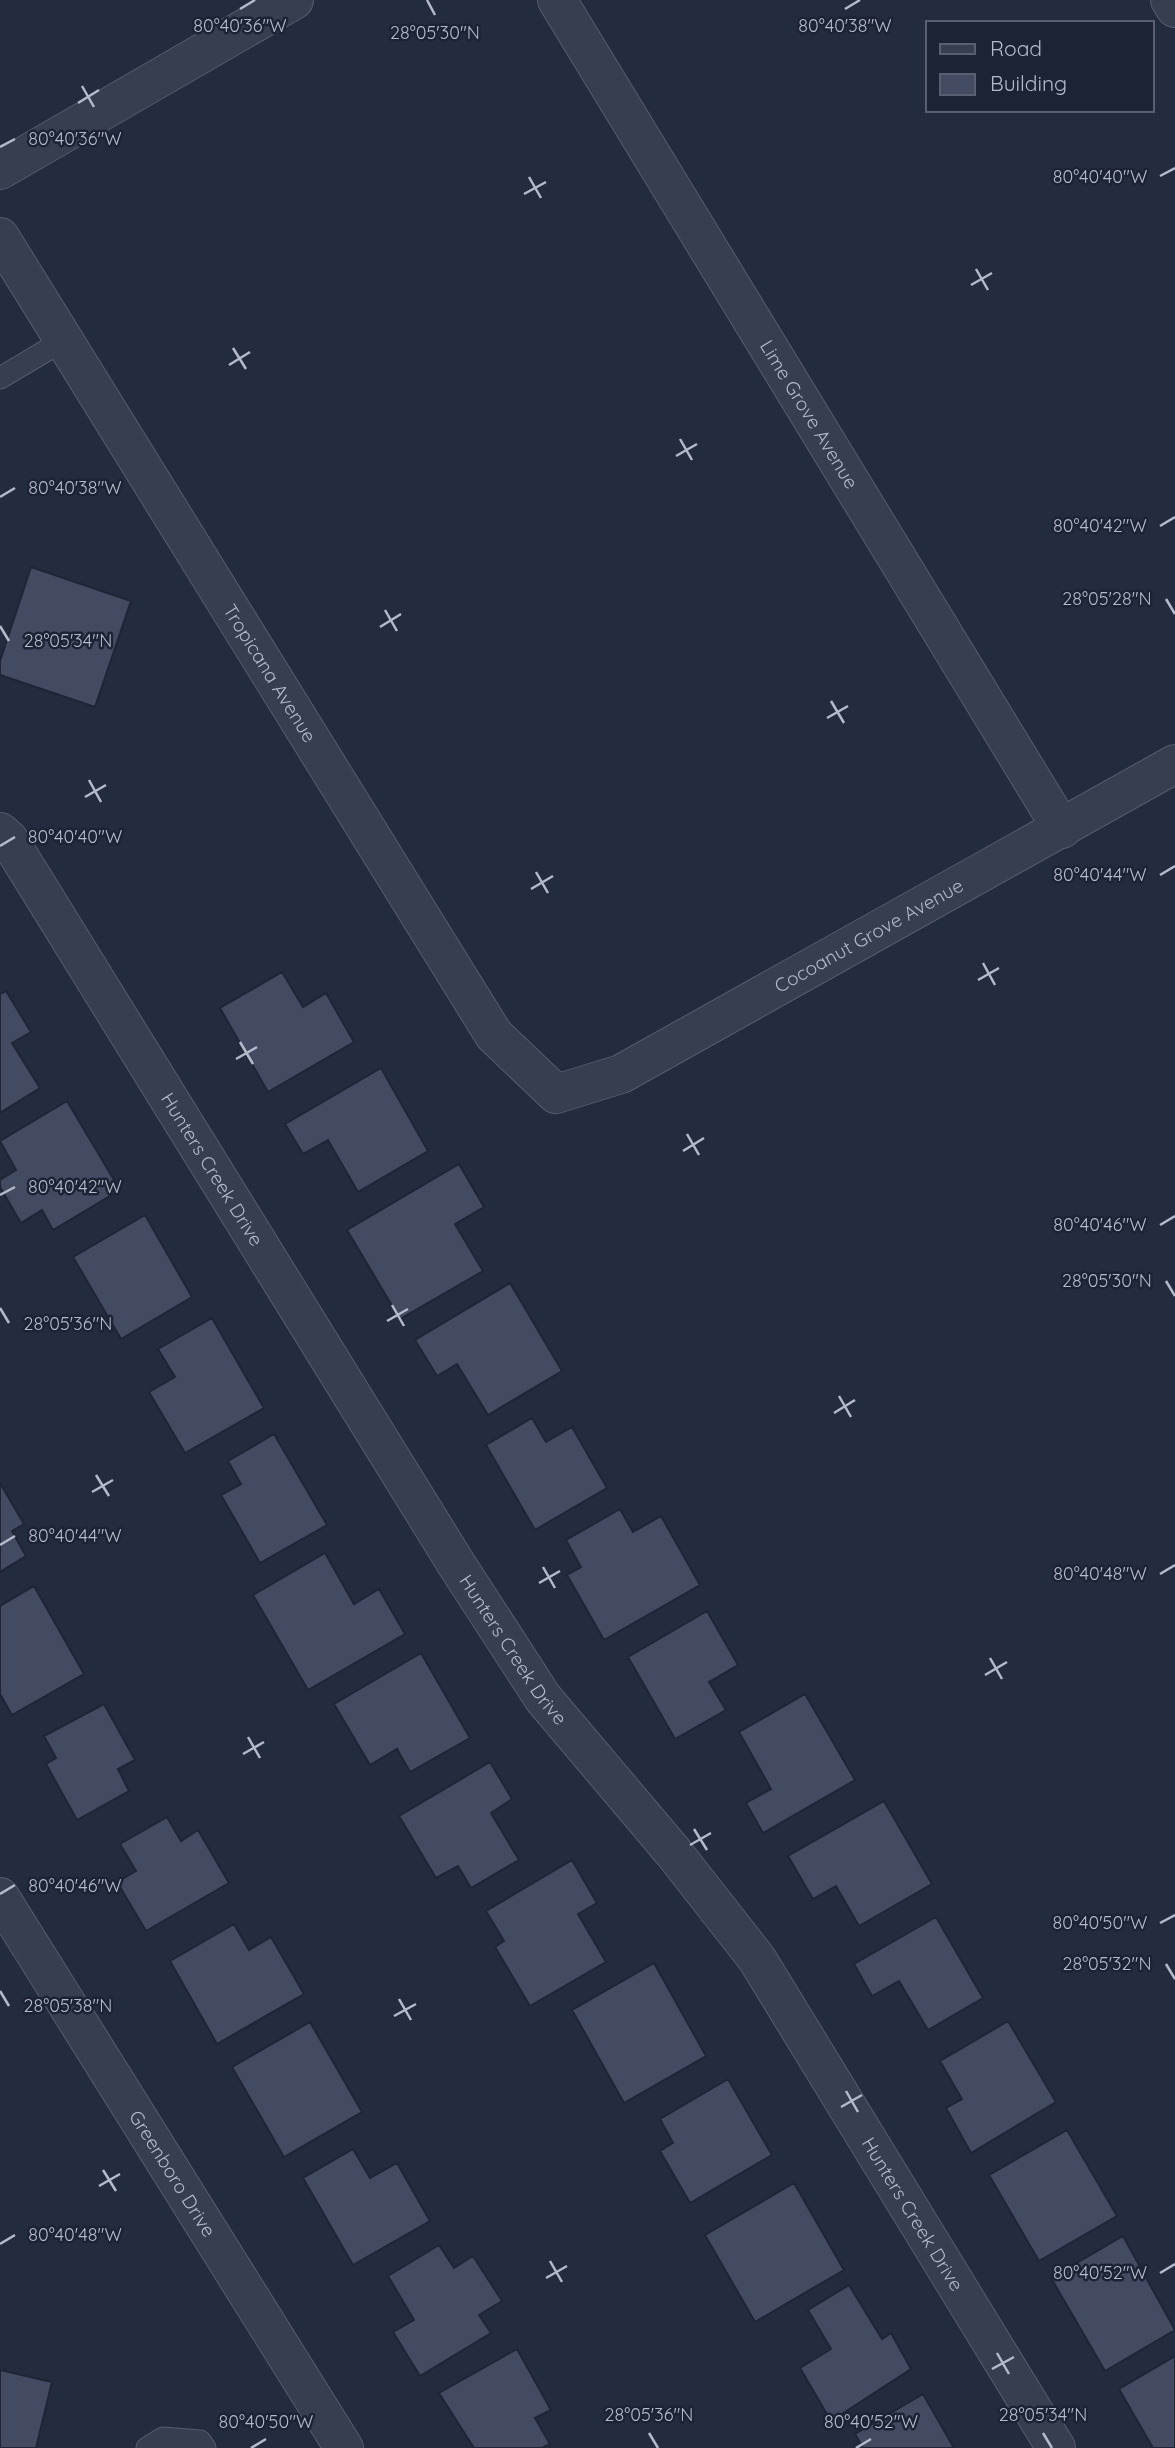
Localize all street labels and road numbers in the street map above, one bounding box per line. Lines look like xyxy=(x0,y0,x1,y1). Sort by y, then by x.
street label: Lime Grove Avenue xyxy=(755,335,864,493)
street label: Tropicana Avenue xyxy=(218,600,322,747)
street label: Cocoanut Grove Avenue xyxy=(770,873,967,998)
street label: Hunters Creek Drive xyxy=(156,1088,269,1250)
street label: Hunters Creek Drive xyxy=(454,1570,572,1730)
street label: Greenboro Drive xyxy=(124,2106,221,2241)
street label: Hunters Creek Drive xyxy=(857,2133,969,2295)

